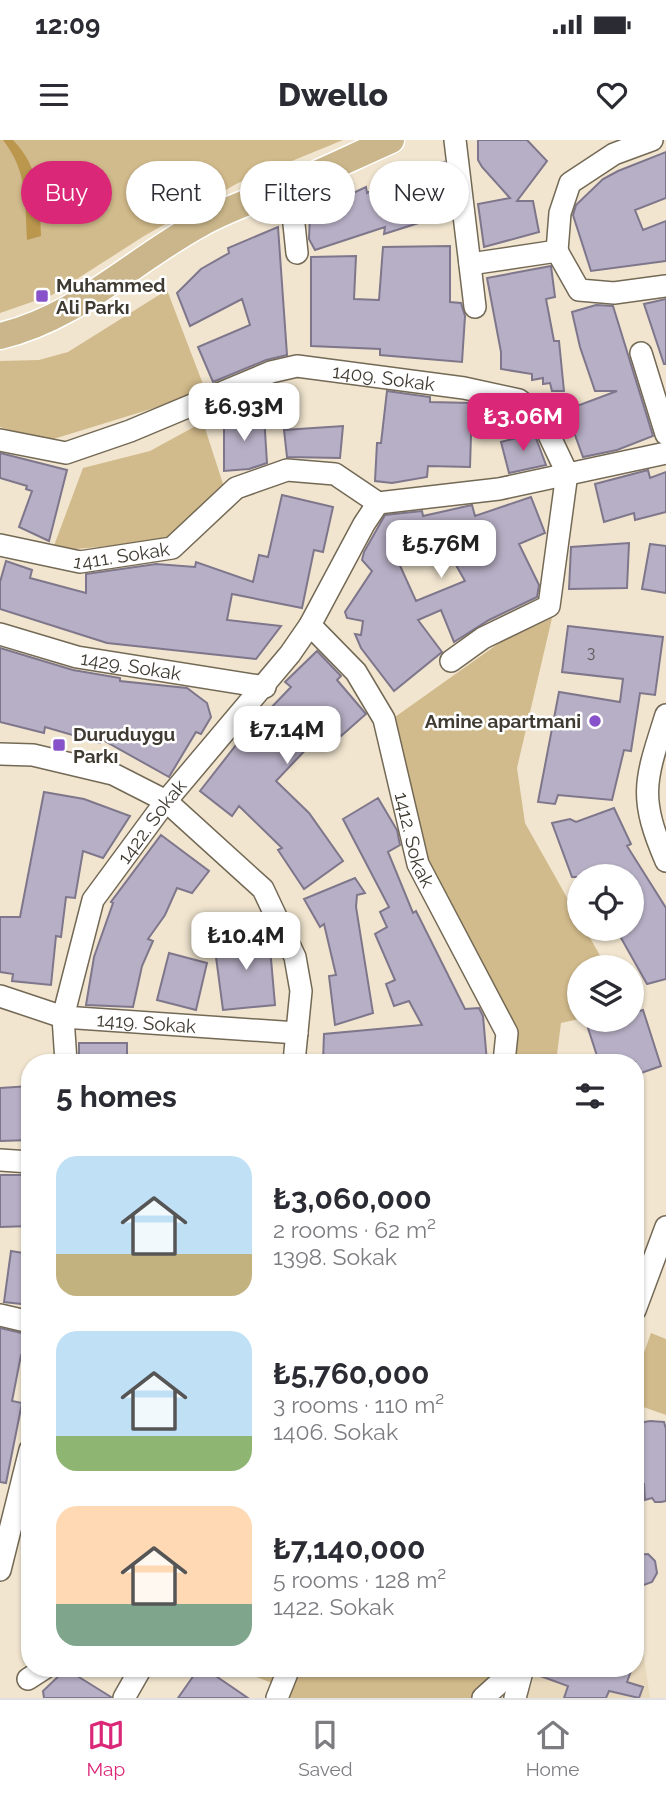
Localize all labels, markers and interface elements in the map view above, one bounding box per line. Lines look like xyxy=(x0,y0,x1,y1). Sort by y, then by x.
text: 12:09 xyxy=(35,10,100,40)
icon: menu xyxy=(35,76,73,114)
text: Dwello xyxy=(278,76,388,113)
icon: heart xyxy=(593,76,631,114)
chip: Buy xyxy=(21,161,112,224)
chip: Rent xyxy=(126,161,226,224)
chip: Filters xyxy=(240,161,355,224)
chip: New xyxy=(369,161,469,224)
place label: Muhammed Ali Parkı xyxy=(56,274,166,318)
marker: Muhammed Ali Parkı xyxy=(34,288,50,304)
street label: 1409. Sokak xyxy=(331,360,436,395)
pin: ₺6.93M xyxy=(187,384,301,443)
text: ₺6.93M xyxy=(204,392,284,419)
pin: ₺3.06M xyxy=(466,394,580,453)
text: ₺3.06M xyxy=(483,402,563,429)
pin: ₺5.76M xyxy=(384,520,498,580)
text: ₺5.76M xyxy=(402,529,480,556)
street label: 1411. Sokak xyxy=(72,538,171,573)
house number: 3 xyxy=(587,643,595,662)
street label: 1429. Sokak xyxy=(79,647,183,684)
pin: ₺7.14M xyxy=(230,706,344,766)
place label: Amine apartmani xyxy=(425,710,581,732)
marker: Amine apartmani xyxy=(587,713,603,729)
text: ₺7.14M xyxy=(250,715,324,742)
place label: Duruduygu Parkı xyxy=(73,723,175,767)
marker: Duruduygu Parkı xyxy=(51,737,67,753)
street label: 1422. Sokak xyxy=(113,775,191,868)
street label: 1412. Sokak xyxy=(390,790,439,891)
map controls xyxy=(567,864,644,1032)
button: locate xyxy=(567,864,644,941)
pin: ₺10.4M xyxy=(189,912,303,972)
text: ₺10.4M xyxy=(207,921,285,948)
button: layers xyxy=(567,955,644,1032)
street label: 1419. Sokak xyxy=(96,1008,197,1037)
icon: filters xyxy=(571,1077,609,1115)
text: 5 homes xyxy=(56,1079,177,1114)
text: ₺3,060,000 xyxy=(273,1181,432,1216)
icon: home xyxy=(112,1184,196,1268)
text: 2 rooms · 62 m² xyxy=(273,1216,436,1243)
text: 1398. Sokak xyxy=(273,1243,397,1270)
text: ₺5,760,000 xyxy=(273,1356,430,1391)
icon: home xyxy=(112,1359,196,1443)
text: 3 rooms · 110 m² xyxy=(273,1391,444,1418)
text: 1406. Sokak xyxy=(273,1418,398,1445)
text: ₺7,140,000 xyxy=(273,1531,426,1566)
icon: home xyxy=(112,1534,196,1618)
text: 5 rooms · 128 m² xyxy=(273,1566,446,1593)
text: 1422. Sokak xyxy=(273,1593,394,1620)
tab: Map xyxy=(87,1716,125,1780)
tab: Saved xyxy=(298,1716,353,1780)
tab: Home xyxy=(526,1716,579,1780)

